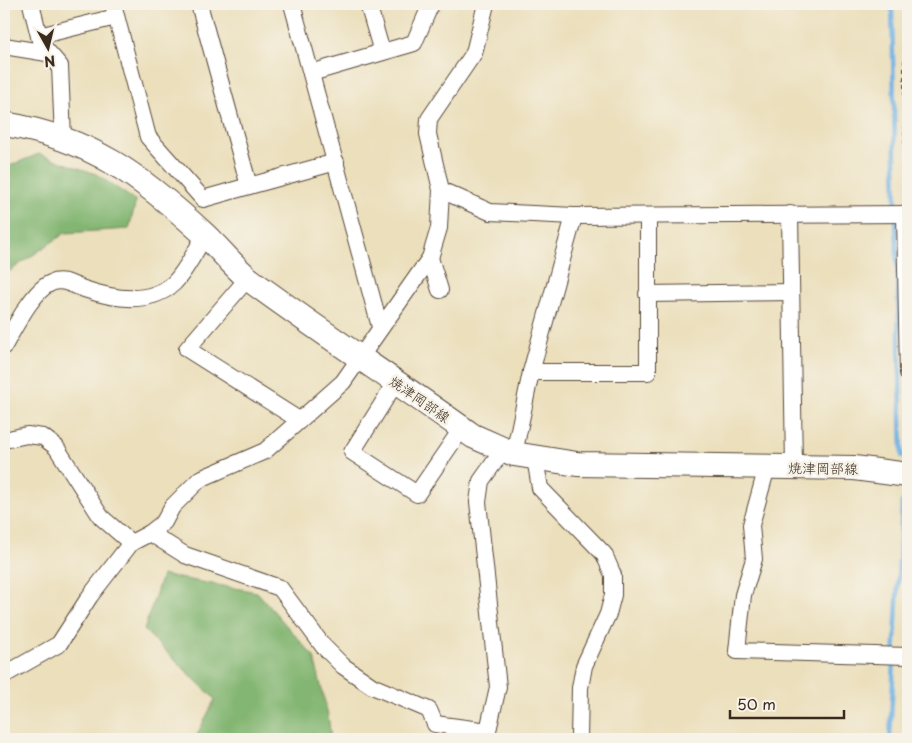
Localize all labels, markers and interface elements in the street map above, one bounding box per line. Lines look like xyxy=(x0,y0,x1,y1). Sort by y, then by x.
north arrow xyxy=(22,22,72,72)
text: N xyxy=(43,50,57,73)
street label: 焼津岡部線 xyxy=(385,370,455,428)
street label: 焼津岡部線 xyxy=(788,457,858,479)
scale bar xyxy=(730,688,843,720)
text: 50 m xyxy=(737,692,776,715)

